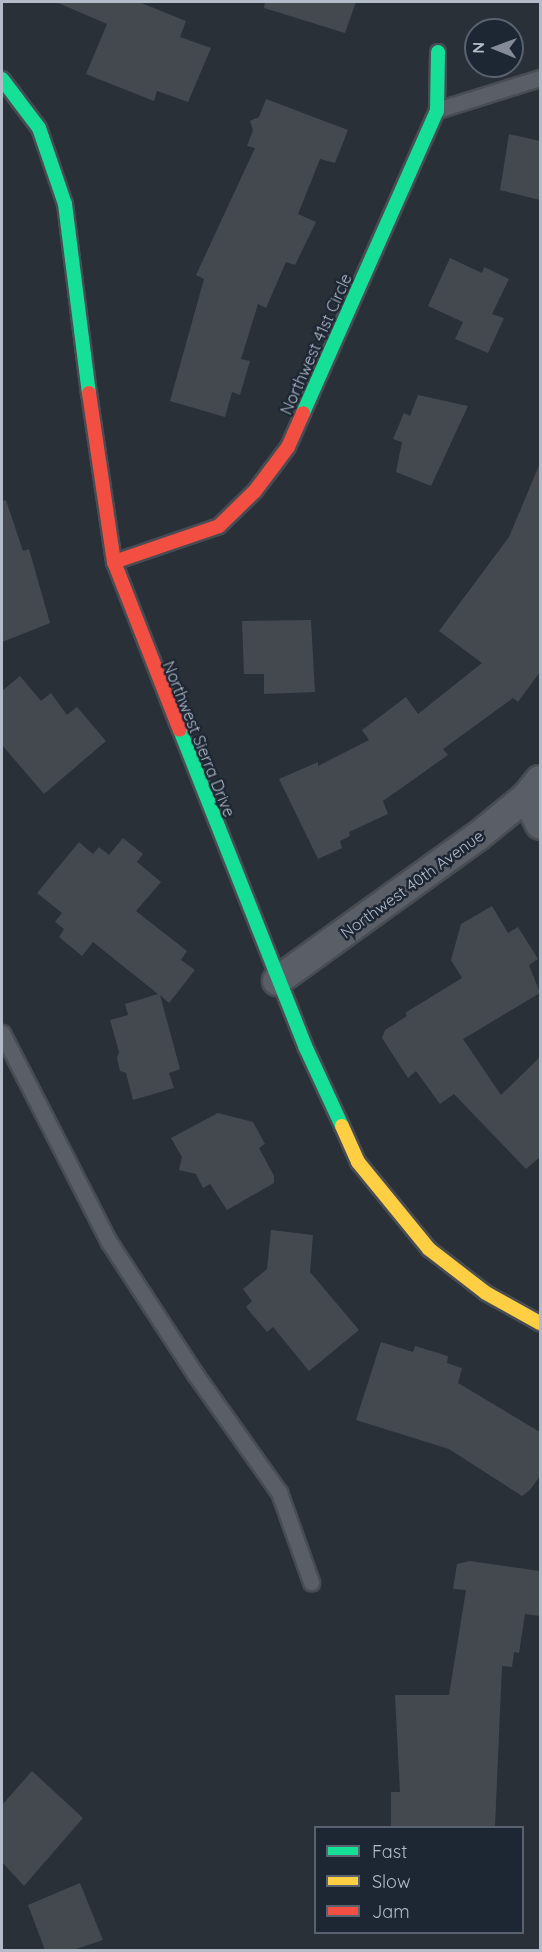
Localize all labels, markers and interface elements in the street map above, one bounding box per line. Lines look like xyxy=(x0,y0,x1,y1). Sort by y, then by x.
north arrow xyxy=(464,18,524,78)
text: N xyxy=(468,42,488,54)
street label: Northwest 41st Circle xyxy=(276,270,356,418)
street label: Northwest Sierra Drive xyxy=(159,658,239,820)
street label: Northwest 40th Avenue xyxy=(337,826,487,942)
legend xyxy=(314,1826,524,1934)
text: Fast xyxy=(372,1840,407,1863)
text: Slow xyxy=(372,1870,410,1893)
text: Jam xyxy=(372,1900,410,1923)

